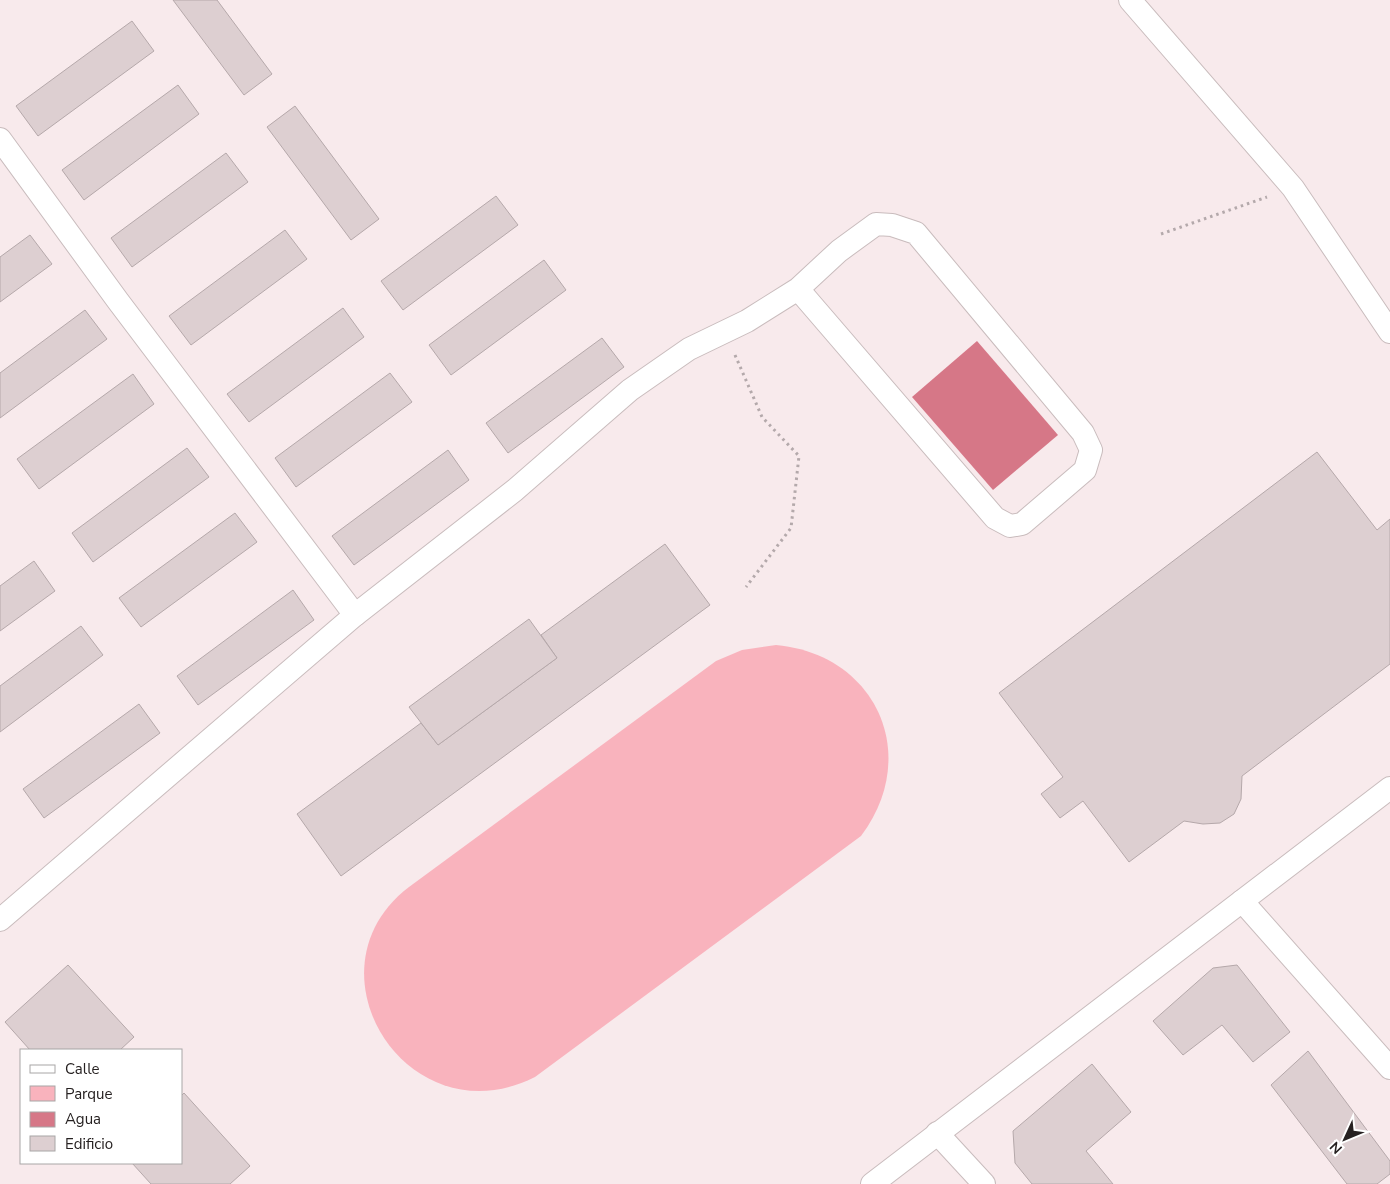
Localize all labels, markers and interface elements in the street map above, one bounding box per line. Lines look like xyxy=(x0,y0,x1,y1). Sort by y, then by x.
legend xyxy=(20,1049,182,1164)
text: Calle xyxy=(65,1059,100,1079)
text: Parque xyxy=(65,1084,113,1104)
text: Agua xyxy=(65,1109,101,1129)
north arrow xyxy=(1320,1114,1370,1164)
text: Edificio xyxy=(65,1134,113,1154)
text: N xyxy=(1326,1137,1346,1158)

